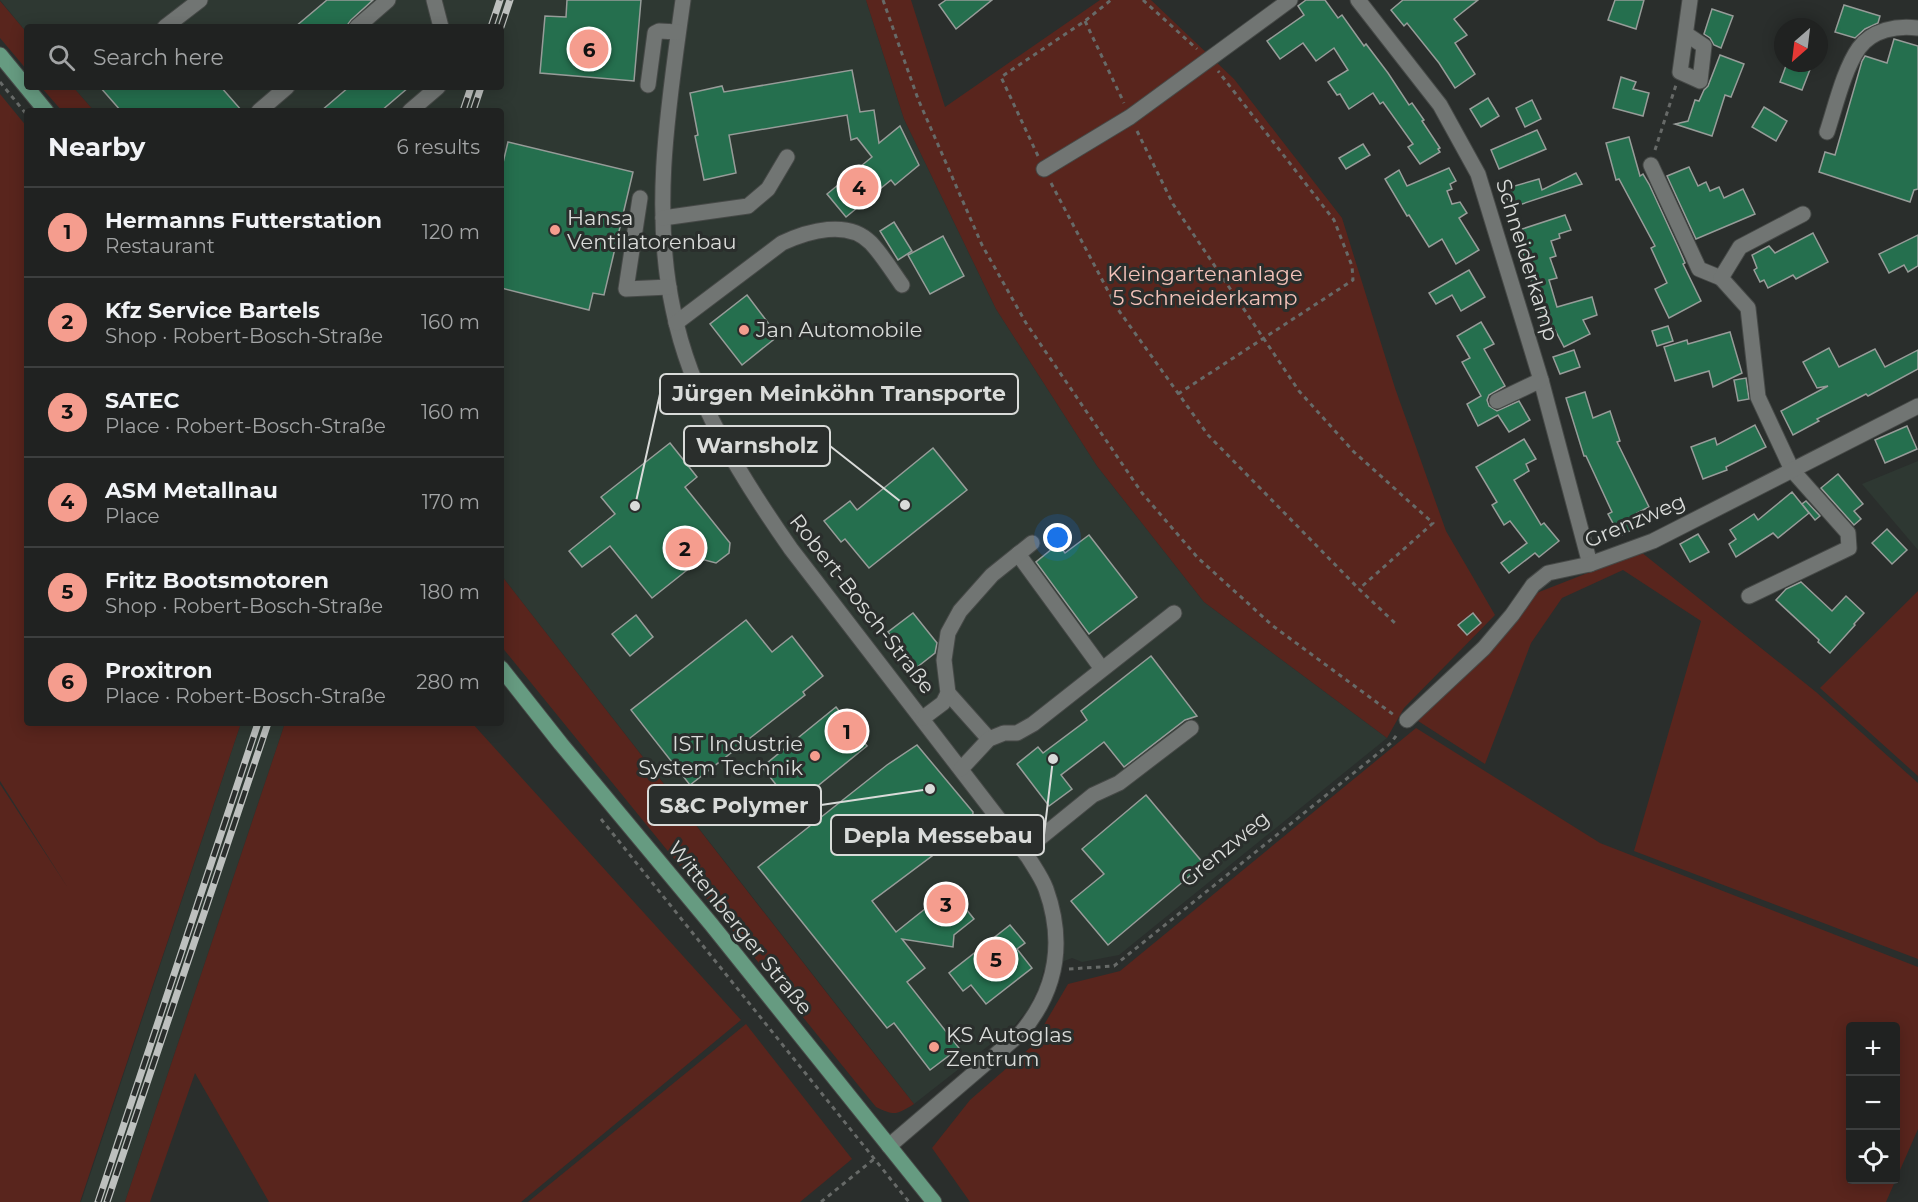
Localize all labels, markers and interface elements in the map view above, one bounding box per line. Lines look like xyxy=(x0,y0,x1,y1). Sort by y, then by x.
north arrow xyxy=(1774,18,1828,72)
search box xyxy=(24,24,504,90)
pin: 6 xyxy=(570,26,608,72)
icon: search xyxy=(45,41,78,74)
text: Search here xyxy=(93,44,224,71)
text: Nearby xyxy=(48,131,145,163)
text: 6 results xyxy=(396,135,480,159)
pin: 4 xyxy=(840,164,878,210)
street label: Schneiderkamp xyxy=(1491,176,1564,344)
place label: Hansa Ventilatorenbau xyxy=(567,205,737,254)
text: Hermanns Futterstation xyxy=(105,207,382,234)
text: 1 xyxy=(64,220,71,244)
text: 120 m xyxy=(422,220,480,244)
marker: Hansa Ventilatorenbau xyxy=(548,223,562,237)
text: Restaurant xyxy=(105,234,215,258)
park label: Kleingartenanlage 5 Schneiderkamp xyxy=(1107,261,1303,310)
text: Kfz Service Bartels xyxy=(105,297,320,324)
text: 2 xyxy=(62,310,73,334)
text: 160 m xyxy=(421,310,480,334)
place label: Jan Automobile xyxy=(755,317,923,342)
marker: Jan Automobile xyxy=(737,323,751,337)
text: Shop · Robert-Bosch-Straße xyxy=(105,324,383,348)
callout: Jürgen Meinköhn Transporte xyxy=(660,374,1018,414)
text: Jürgen Meinköhn Transporte xyxy=(671,380,1006,407)
text: SATEC xyxy=(105,387,179,414)
text: 3 xyxy=(62,400,73,424)
text: 160 m xyxy=(421,400,480,424)
text: Place · Robert-Bosch-Straße xyxy=(105,414,386,438)
callout: Warnsholz xyxy=(684,426,830,466)
text: Warnsholz xyxy=(696,432,818,459)
text: ASM Metallnau xyxy=(105,477,278,504)
street label: Grenzweg xyxy=(1581,488,1689,553)
text: 4 xyxy=(61,490,74,514)
text: 170 m xyxy=(422,490,480,514)
text: Place xyxy=(105,504,160,528)
street label: Robert-Bosch-Straße xyxy=(784,509,940,699)
your location xyxy=(1043,523,1072,552)
pin: 2 xyxy=(666,526,704,570)
text: Fritz Bootsmotoren xyxy=(105,567,329,594)
text: 5 xyxy=(62,580,73,604)
text: 180 m xyxy=(420,580,480,604)
text: Shop · Robert-Bosch-Straße xyxy=(105,594,383,618)
text: Proxitron xyxy=(105,657,212,684)
text: 6 xyxy=(61,670,74,694)
text: 280 m xyxy=(416,670,480,694)
text: Place · Robert-Bosch-Straße xyxy=(105,684,386,708)
pin: 1 xyxy=(828,708,866,754)
place label: IST Industrie System Technik xyxy=(638,731,803,780)
marker: IST Industrie System Technik xyxy=(808,749,822,763)
callout: S&C Polymer xyxy=(648,785,821,825)
text: S&C Polymer xyxy=(660,792,808,819)
street label: Grenzweg xyxy=(1175,805,1274,892)
callout: Depla Messebau xyxy=(831,815,1044,855)
text: Depla Messebau xyxy=(843,822,1033,849)
street label: Wittenberger Straße xyxy=(663,836,818,1019)
pin: 3 xyxy=(926,882,966,926)
pin: 5 xyxy=(976,936,1016,982)
place label: KS Autoglas Zentrum xyxy=(946,1022,1072,1071)
map controls xyxy=(1846,1022,1900,1184)
button: + xyxy=(1846,1022,1900,1076)
marker: KS Autoglas Zentrum xyxy=(927,1040,941,1054)
button: − xyxy=(1846,1076,1900,1130)
button: locate xyxy=(1846,1130,1900,1184)

